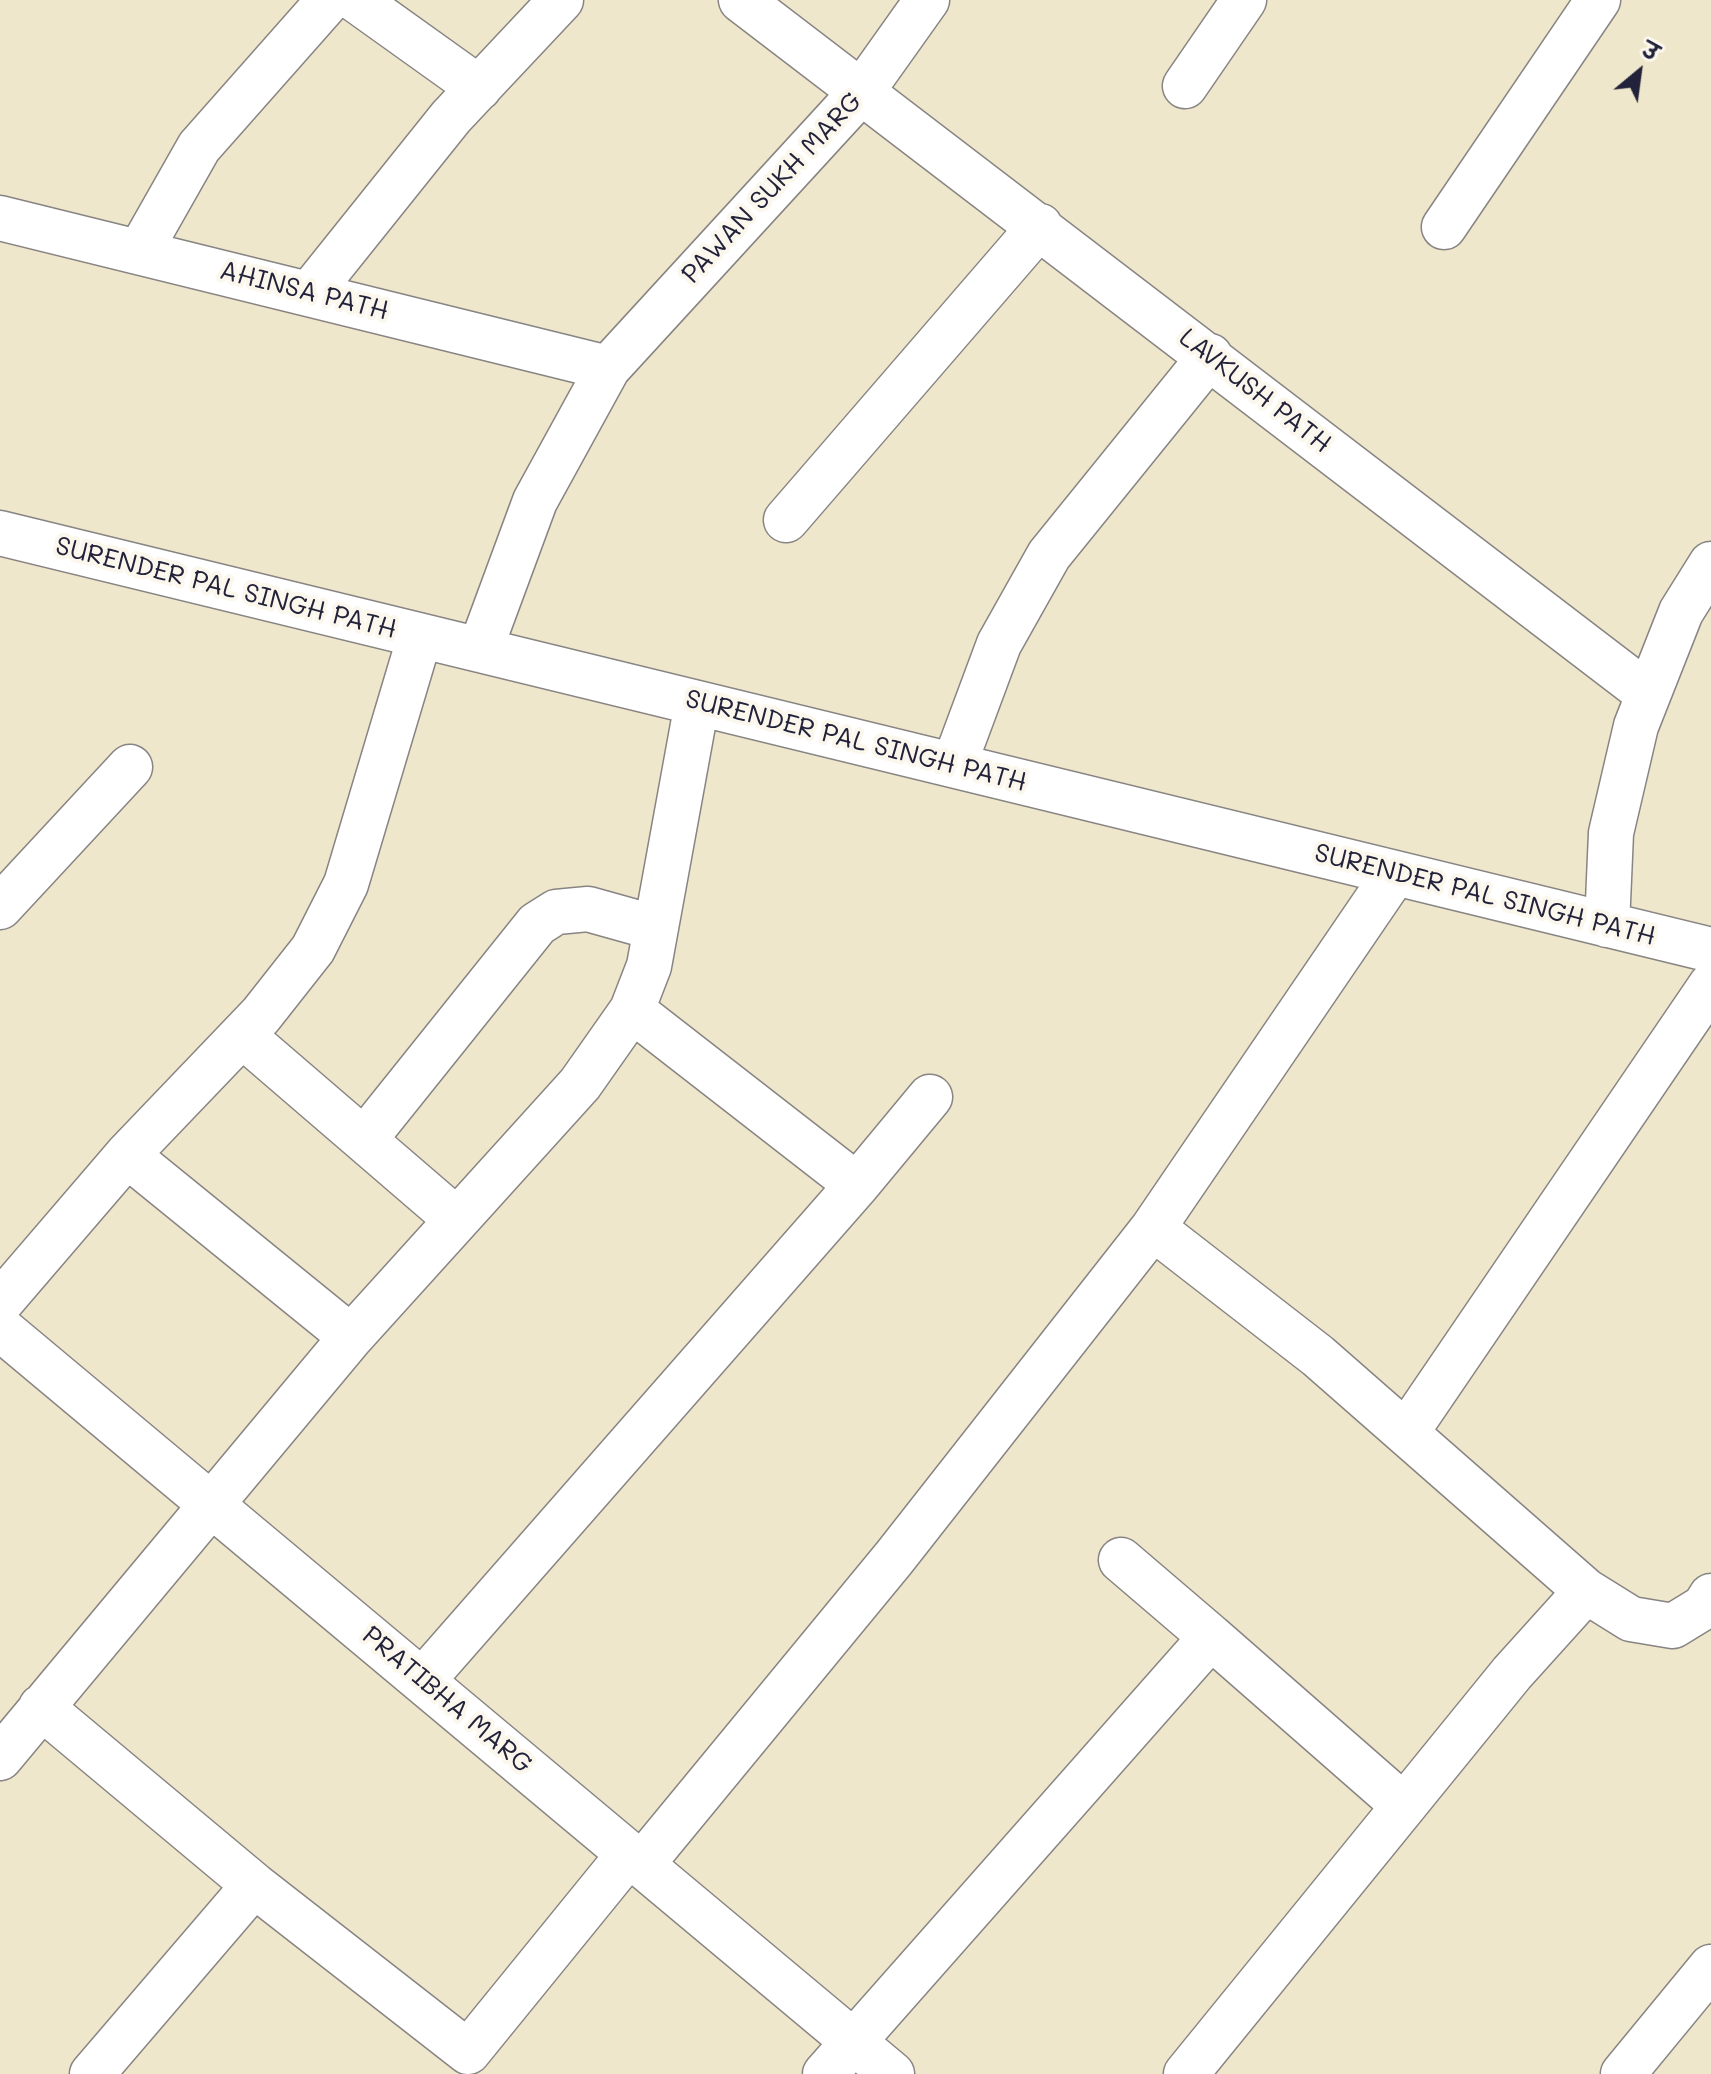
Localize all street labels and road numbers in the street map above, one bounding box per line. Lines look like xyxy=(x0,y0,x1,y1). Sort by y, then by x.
street label: PAWAN SUKH MARG xyxy=(676,86,868,290)
street label: AHINSA PATH xyxy=(216,255,392,327)
street label: LAVKUSH PATH xyxy=(1173,322,1337,460)
street label: SURENDER PAL SINGH PATH xyxy=(52,530,400,646)
street label: SURENDER PAL SINGH PATH xyxy=(682,683,1030,799)
street label: SURENDER PAL SINGH PATH xyxy=(1311,837,1659,953)
street label: PRATIBHA MARG xyxy=(356,1620,538,1780)

